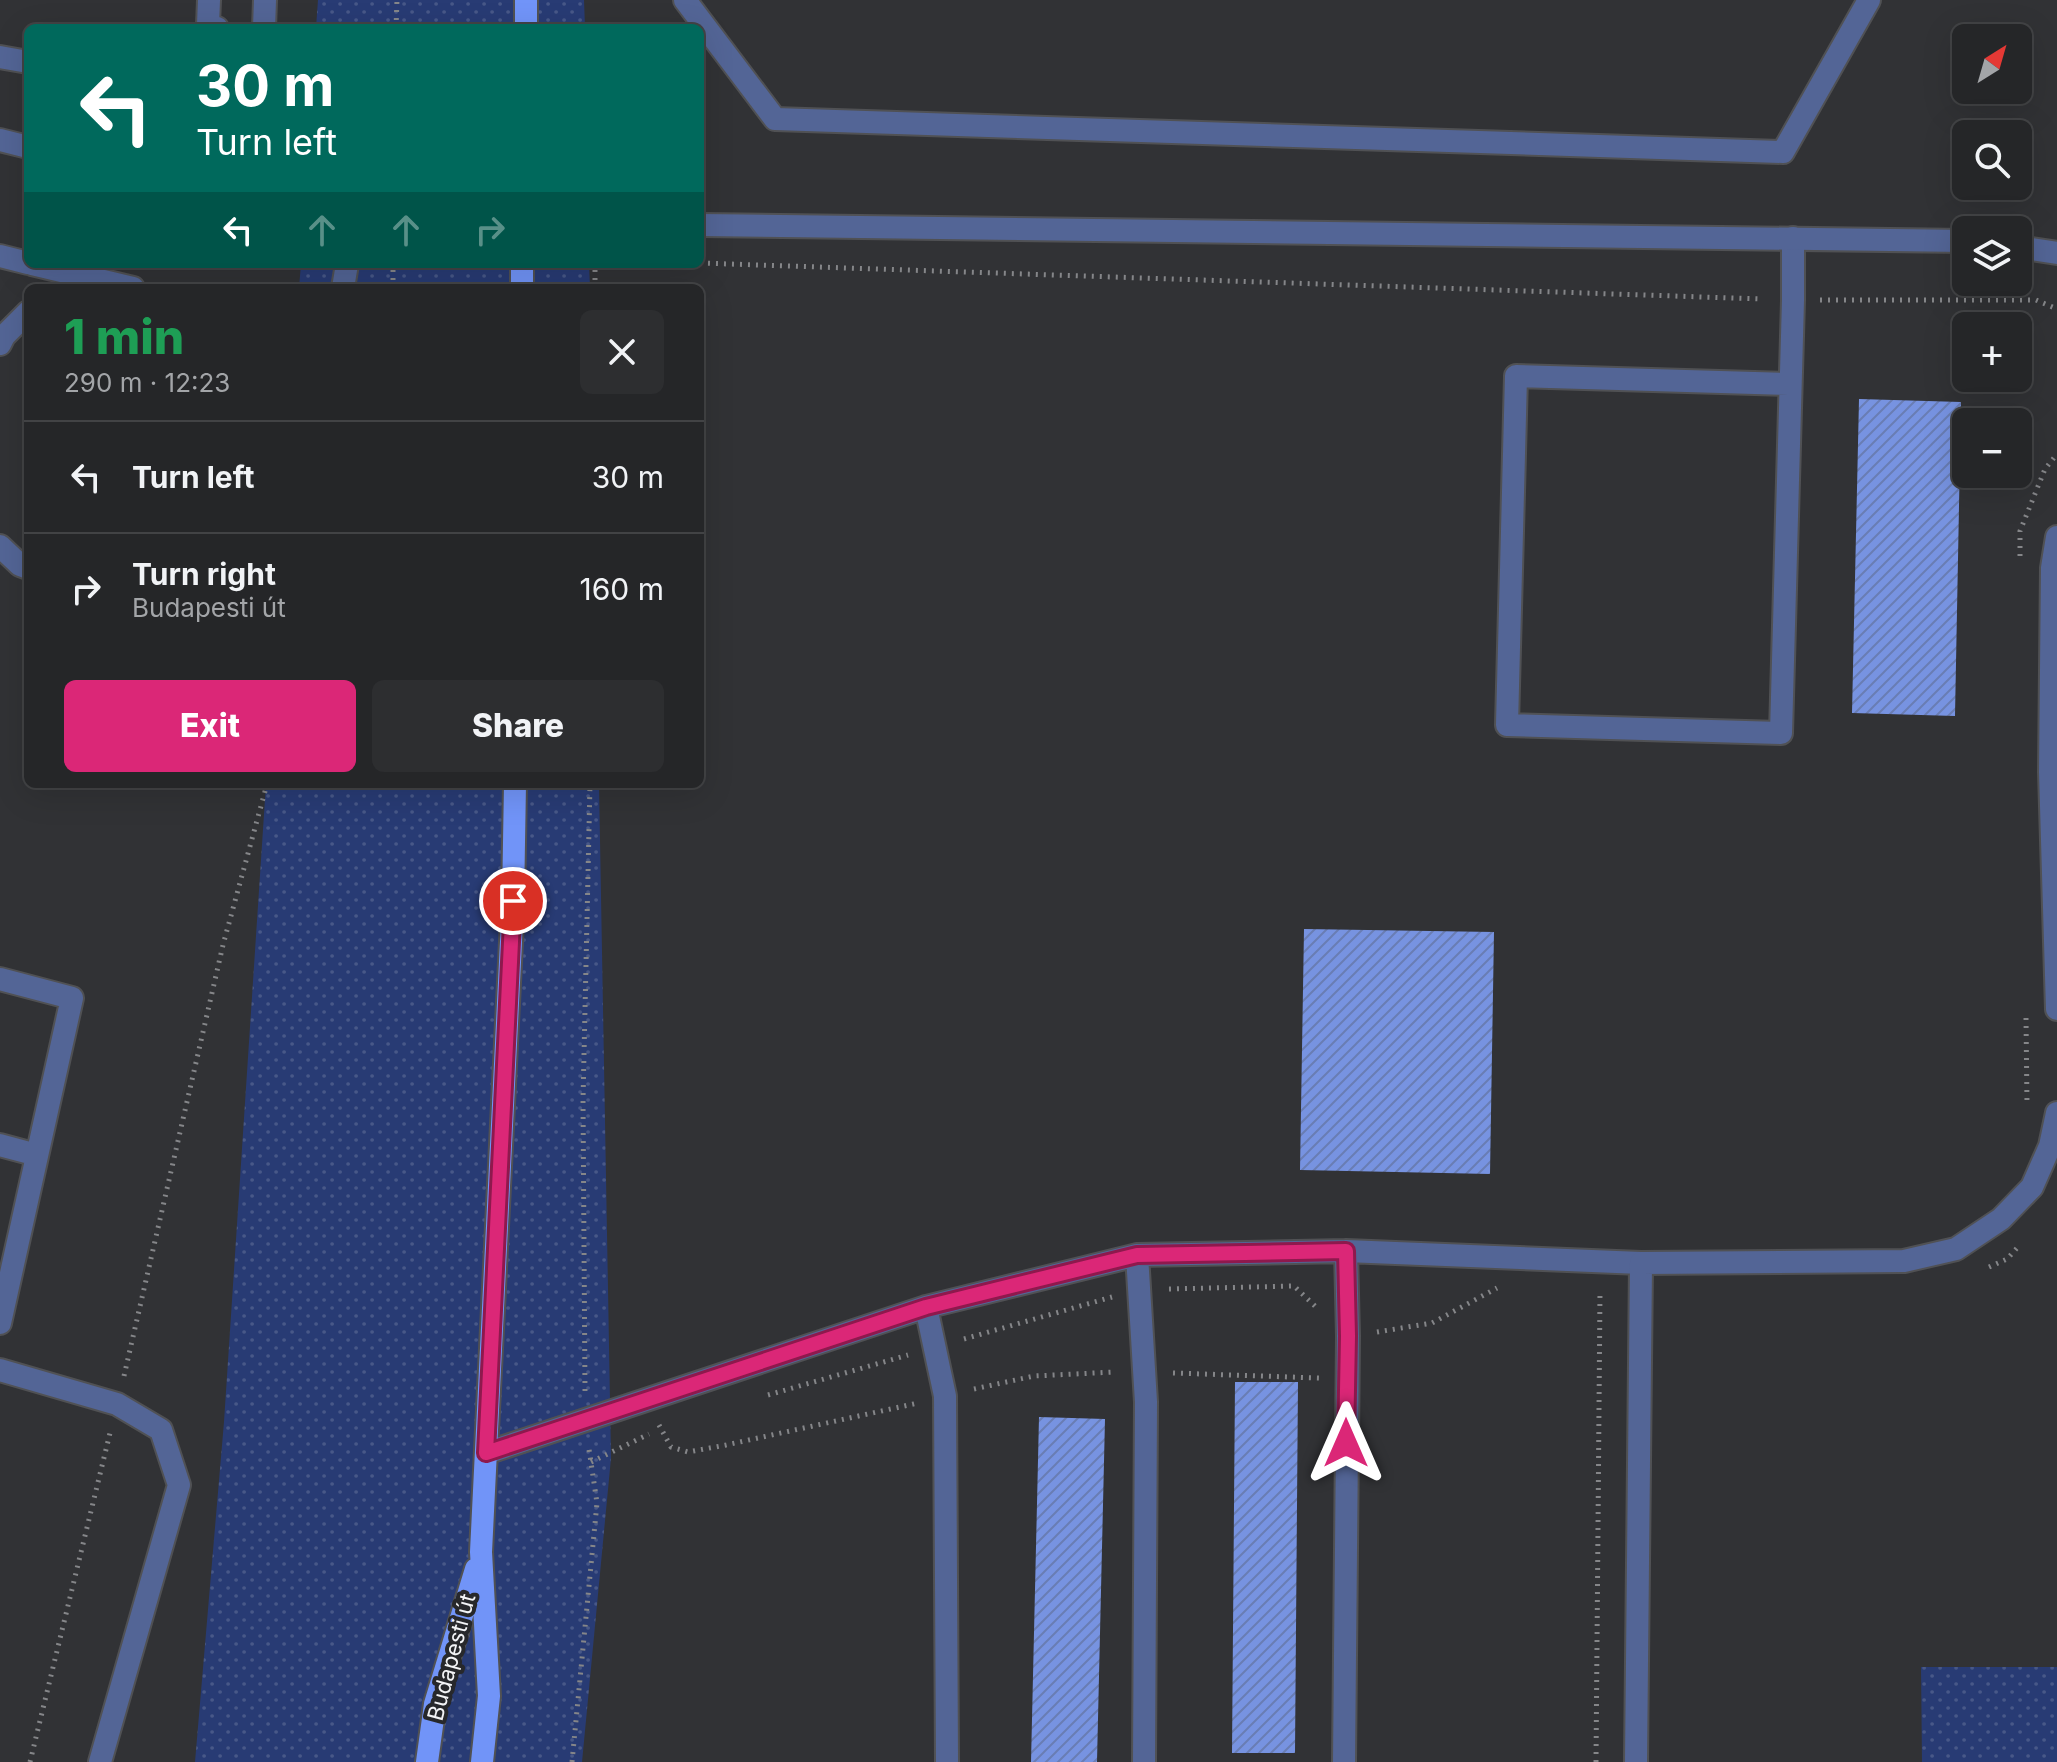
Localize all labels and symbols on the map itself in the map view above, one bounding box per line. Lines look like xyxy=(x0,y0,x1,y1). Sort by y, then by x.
north arrow xyxy=(1952,24,2032,104)
pin xyxy=(479,867,547,935)
position arrow xyxy=(1304,1401,1388,1485)
street label: Budapesti út xyxy=(422,1591,480,1723)

